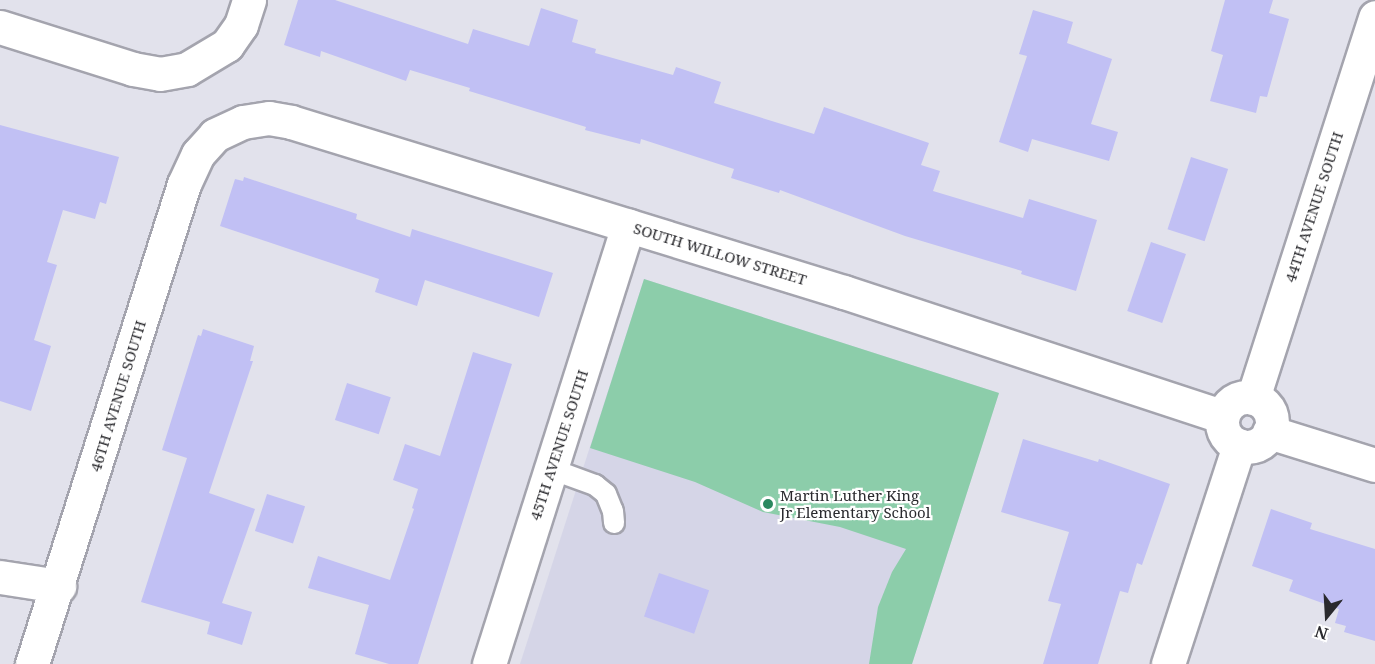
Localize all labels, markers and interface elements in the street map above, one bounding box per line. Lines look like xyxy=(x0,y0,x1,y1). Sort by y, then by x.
street label: 44TH AVENUE SOUTH xyxy=(1281,129,1347,285)
street label: SOUTH WILLOW STREET xyxy=(631,219,809,289)
street label: 46TH AVENUE SOUTH xyxy=(86,318,150,474)
street label: 45TH AVENUE SOUTH xyxy=(526,367,592,523)
place label: Martin Luther King Jr Elementary School xyxy=(780,486,930,521)
marker: Martin Luther King Jr Elementary School xyxy=(761,497,775,511)
north arrow xyxy=(1297,586,1357,646)
text: N xyxy=(1312,621,1331,646)

